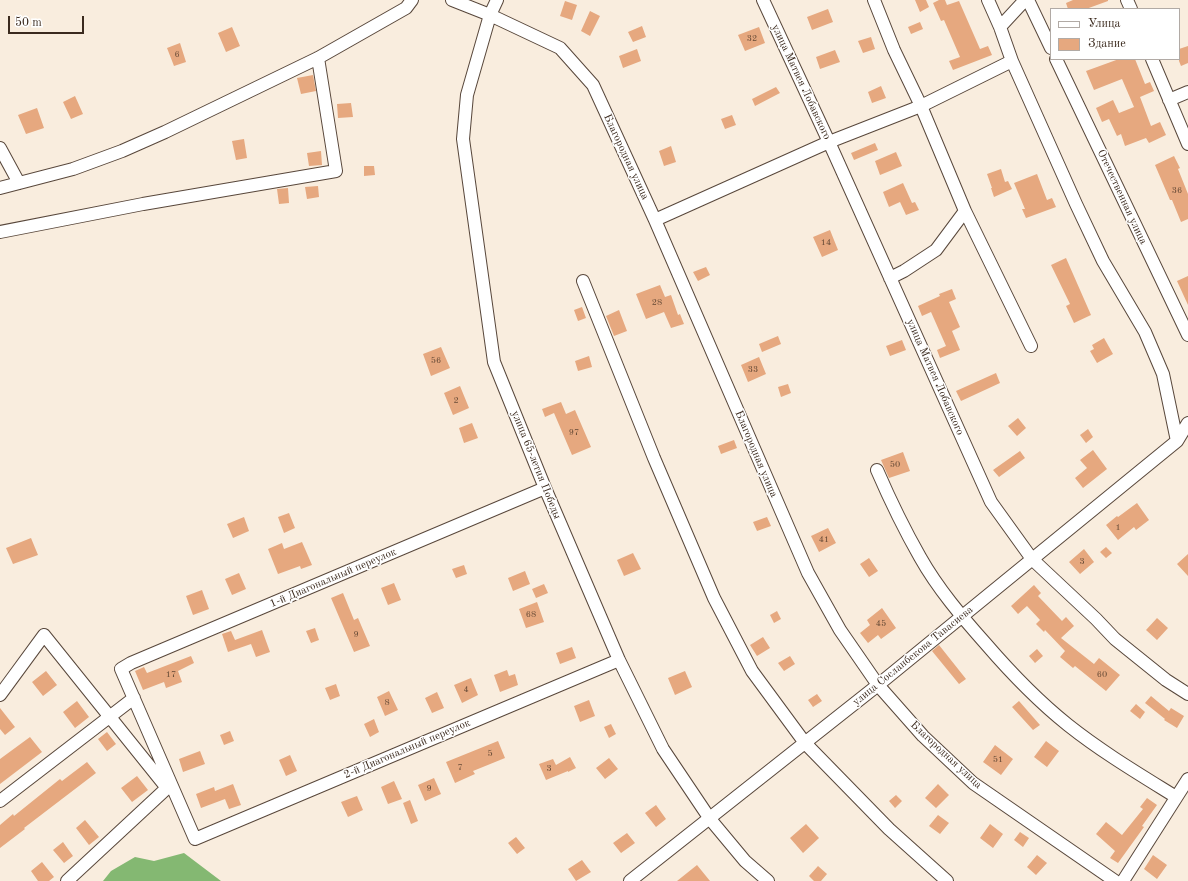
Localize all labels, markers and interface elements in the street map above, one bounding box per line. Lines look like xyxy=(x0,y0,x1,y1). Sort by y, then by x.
scale bar xyxy=(10,8,86,34)
legend xyxy=(1050,8,1180,60)
text: 50 m xyxy=(15,17,42,29)
text: Улица xyxy=(1088,18,1121,30)
street label: улица Матвея Лобавского xyxy=(768,22,834,142)
house number: 32 xyxy=(747,34,757,44)
text: Здание xyxy=(1088,38,1126,50)
house number: 6 xyxy=(174,50,180,60)
street label: Благородная улица xyxy=(600,112,652,202)
street label: Отечественная улица xyxy=(1094,147,1150,247)
house number: 36 xyxy=(1172,186,1182,196)
house number: 14 xyxy=(821,238,831,248)
house number: 28 xyxy=(652,298,662,308)
street label: улица Матвея Лобавского xyxy=(903,317,967,437)
house number: 56 xyxy=(431,356,441,366)
house number: 33 xyxy=(748,365,758,375)
house number: 2 xyxy=(453,396,459,406)
street label: улица 65-летия Победы xyxy=(508,409,564,521)
street label: Благородная улица xyxy=(732,409,780,499)
house number: 97 xyxy=(569,428,579,438)
house number: 50 xyxy=(890,460,900,470)
house number: 1 xyxy=(1115,523,1121,533)
house number: 41 xyxy=(819,535,829,545)
street label: 1-й Диагональный переулок xyxy=(268,545,398,611)
house number: 3 xyxy=(1079,557,1085,567)
street label: улица Сосланбекова Тавасиева xyxy=(850,603,976,709)
house number: 68 xyxy=(526,610,536,620)
house number: 45 xyxy=(876,619,886,629)
house number: 9 xyxy=(353,630,359,640)
house number: 17 xyxy=(166,670,176,680)
house number: 60 xyxy=(1097,670,1107,680)
house number: 4 xyxy=(463,685,469,695)
house number: 8 xyxy=(384,698,390,708)
street label: 2-й Диагональный переулок xyxy=(342,716,472,782)
street label: Благородная улица xyxy=(907,718,985,792)
house number: 5 xyxy=(487,749,493,759)
house number: 51 xyxy=(993,755,1003,765)
house number: 7 xyxy=(457,763,463,773)
house number: 3 xyxy=(546,764,552,774)
house number: 9 xyxy=(426,784,432,794)

